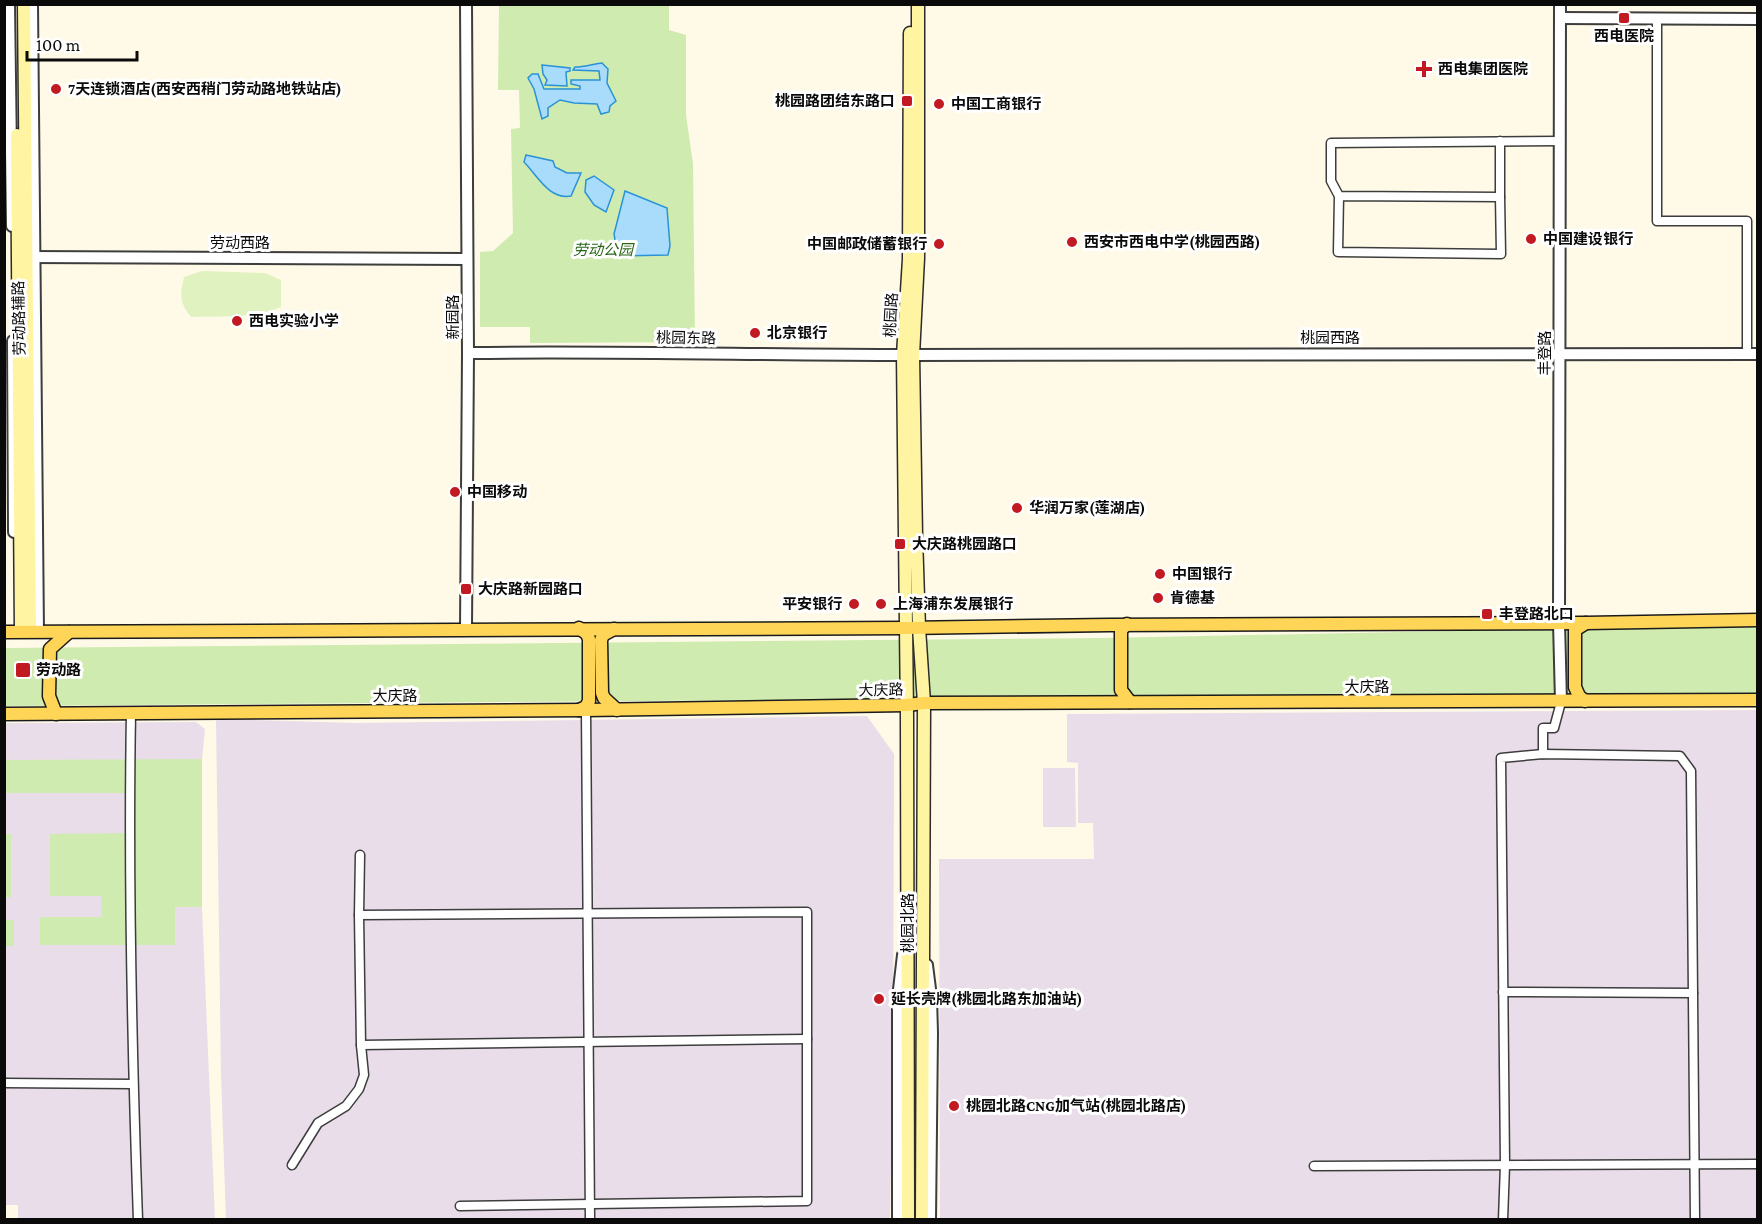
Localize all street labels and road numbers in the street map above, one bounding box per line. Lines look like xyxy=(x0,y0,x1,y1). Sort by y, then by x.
street label: 劳动西路 xyxy=(210,235,270,251)
street label: 劳动路辅路 xyxy=(10,280,28,356)
street label: 桃园路 xyxy=(882,292,900,338)
street label: 新园路 xyxy=(445,294,461,340)
street label: 桃园东路 xyxy=(656,329,716,347)
street label: 桃园西路 xyxy=(1300,330,1360,346)
street label: 丰登路 xyxy=(1537,330,1553,376)
street label: 大庆路 xyxy=(1344,679,1390,695)
street label: 大庆路 xyxy=(858,682,904,698)
street label: 大庆路 xyxy=(372,688,418,704)
street label: 桃园北路 xyxy=(899,893,916,953)

